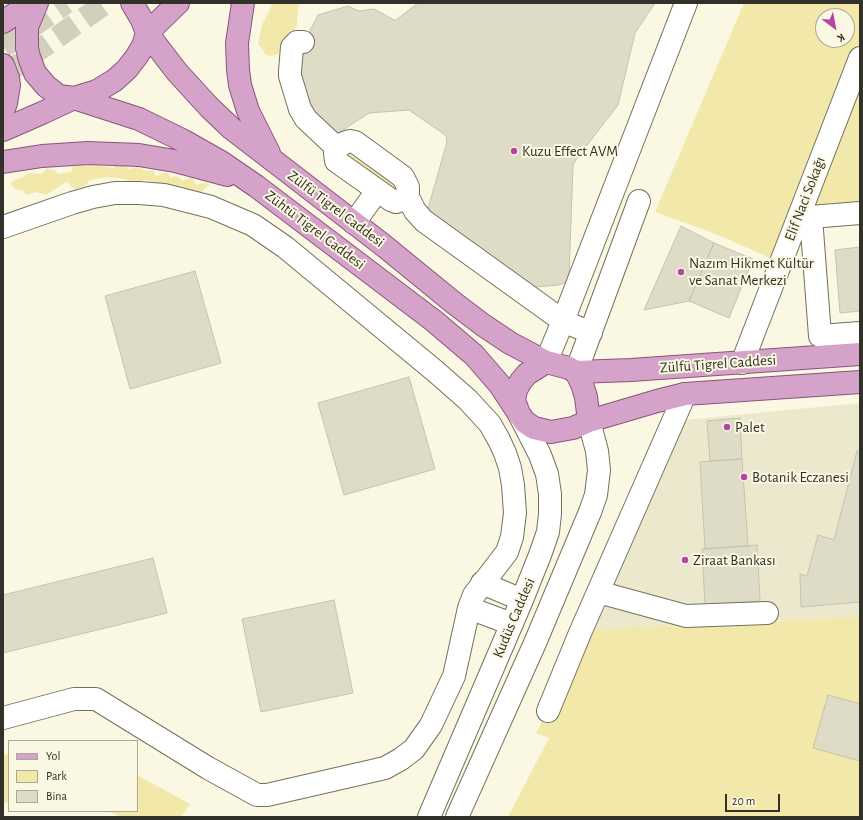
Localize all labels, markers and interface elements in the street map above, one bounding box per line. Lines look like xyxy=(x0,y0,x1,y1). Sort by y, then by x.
north arrow xyxy=(815,8,855,48)
text: K xyxy=(835,31,847,44)
place label: Kuzu Effect AVM xyxy=(522,142,618,160)
marker: Kuzu Effect AVM xyxy=(509,146,519,156)
street label: Elif Naci Sokağı xyxy=(781,154,829,244)
street label: Zülfü Tigrel Caddesi xyxy=(284,167,388,251)
street label: Zühtü Tigrel Caddesi xyxy=(261,187,369,273)
place label: Nazım Hikmet Kültür ve Sanat Merkezi xyxy=(689,254,814,289)
marker: Nazım Hikmet Kültür ve Sanat Merkezi xyxy=(676,267,686,277)
street label: Zülfü Tigrel Caddesi xyxy=(659,351,777,377)
place label: Palet xyxy=(735,418,765,436)
marker: Palet xyxy=(722,422,732,432)
place label: Botanik Eczanesi xyxy=(752,468,849,486)
marker: Botanik Eczanesi xyxy=(739,472,749,482)
place label: Ziraat Bankası xyxy=(693,551,776,569)
marker: Ziraat Bankası xyxy=(680,555,690,565)
street label: Kudüs Caddesi xyxy=(489,575,539,661)
legend xyxy=(8,740,138,812)
text: Yol xyxy=(46,750,60,762)
text: Park xyxy=(46,770,67,782)
scale bar xyxy=(727,786,782,812)
text: Bina xyxy=(46,790,67,802)
text: 20 m xyxy=(732,795,755,807)

